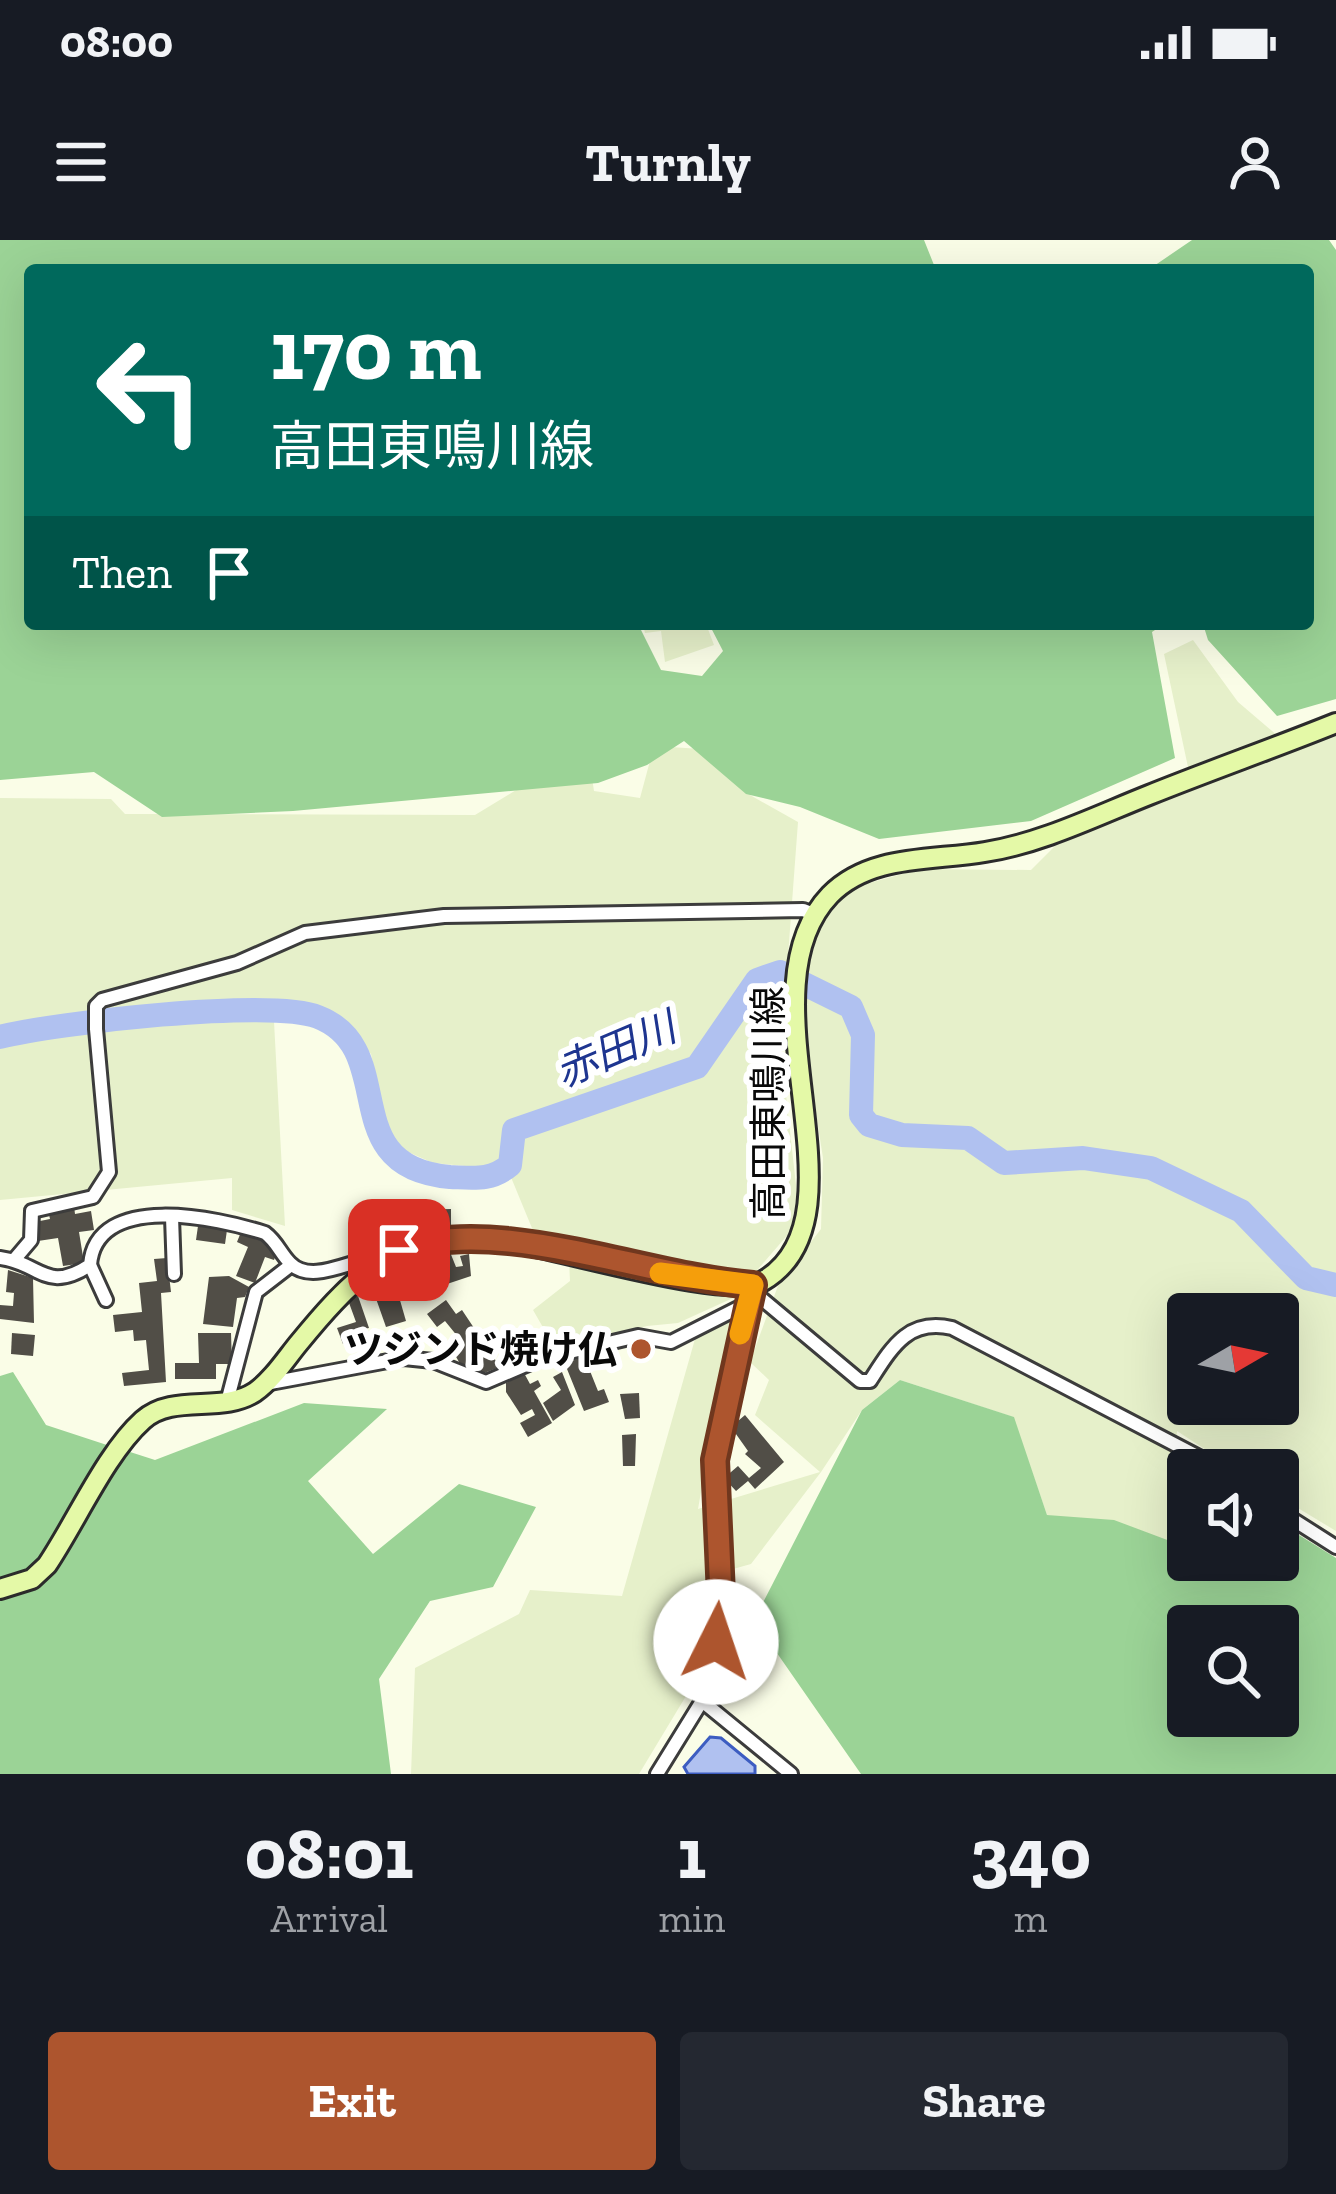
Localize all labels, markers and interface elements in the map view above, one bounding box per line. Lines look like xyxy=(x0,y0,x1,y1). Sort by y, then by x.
text: 08:00 xyxy=(60,15,173,69)
icon: menu xyxy=(48,129,114,195)
icon: person xyxy=(1222,129,1288,195)
text: Turnly xyxy=(585,130,751,195)
text: 170 m xyxy=(270,300,482,401)
icon: left xyxy=(72,312,228,468)
text: 高田東鳴川線 xyxy=(270,414,594,479)
icon: arrive xyxy=(196,540,262,606)
text: Then xyxy=(72,546,172,600)
street label: 高田東鳴川線 xyxy=(745,986,792,1220)
water label: 赤田川 xyxy=(547,1000,687,1098)
pin xyxy=(348,1199,450,1301)
icon: arrive xyxy=(366,1217,432,1283)
north arrow xyxy=(1167,1293,1299,1425)
map controls xyxy=(1167,1293,1299,1737)
place label: ツジンド焼け仏 xyxy=(344,1326,617,1373)
marker: ツジンド焼け仏 xyxy=(628,1336,654,1362)
button: sound xyxy=(1167,1449,1299,1581)
position arrow xyxy=(653,1579,779,1705)
button: search xyxy=(1167,1605,1299,1737)
text: 08:01 xyxy=(245,1810,414,1896)
text: 1 xyxy=(677,1810,706,1896)
text: 340 xyxy=(970,1810,1091,1896)
text: Arrival xyxy=(270,1895,388,1942)
text: min xyxy=(658,1895,725,1942)
text: m xyxy=(1014,1895,1048,1942)
button: Exit xyxy=(48,2032,656,2170)
button: Share xyxy=(680,2032,1288,2170)

